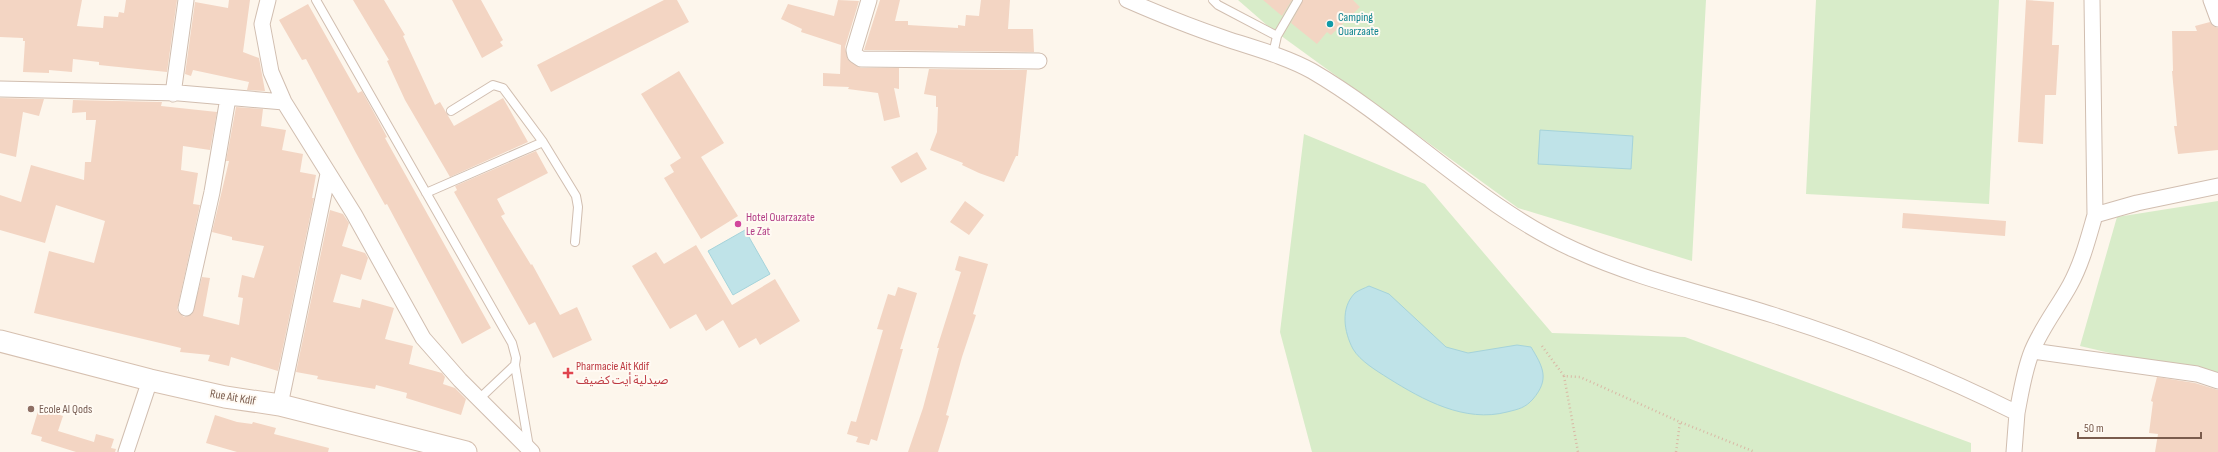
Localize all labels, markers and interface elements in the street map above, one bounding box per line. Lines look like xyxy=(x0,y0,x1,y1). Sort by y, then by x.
place label: Camping Ouarzaate xyxy=(1338,10,1379,39)
marker: Camping Ouarzaate xyxy=(1325,19,1335,29)
place label: Hotel Ouarzazate Le Zat xyxy=(746,210,815,239)
marker: Hotel Ouarzazate Le Zat xyxy=(733,219,743,229)
place label: Pharmacie Ait Kdif صيدلية أيت كضيف xyxy=(576,359,669,388)
marker: Pharmacie Ait Kdif صيدلية أيت كضيف xyxy=(563,368,573,378)
street label: Rue Ait Kdif xyxy=(209,386,257,409)
place label: Ecole Al Qods xyxy=(39,402,92,417)
marker: Ecole Al Qods xyxy=(26,404,36,414)
scale bar xyxy=(2078,414,2201,440)
text: 50 m xyxy=(2084,421,2104,436)

